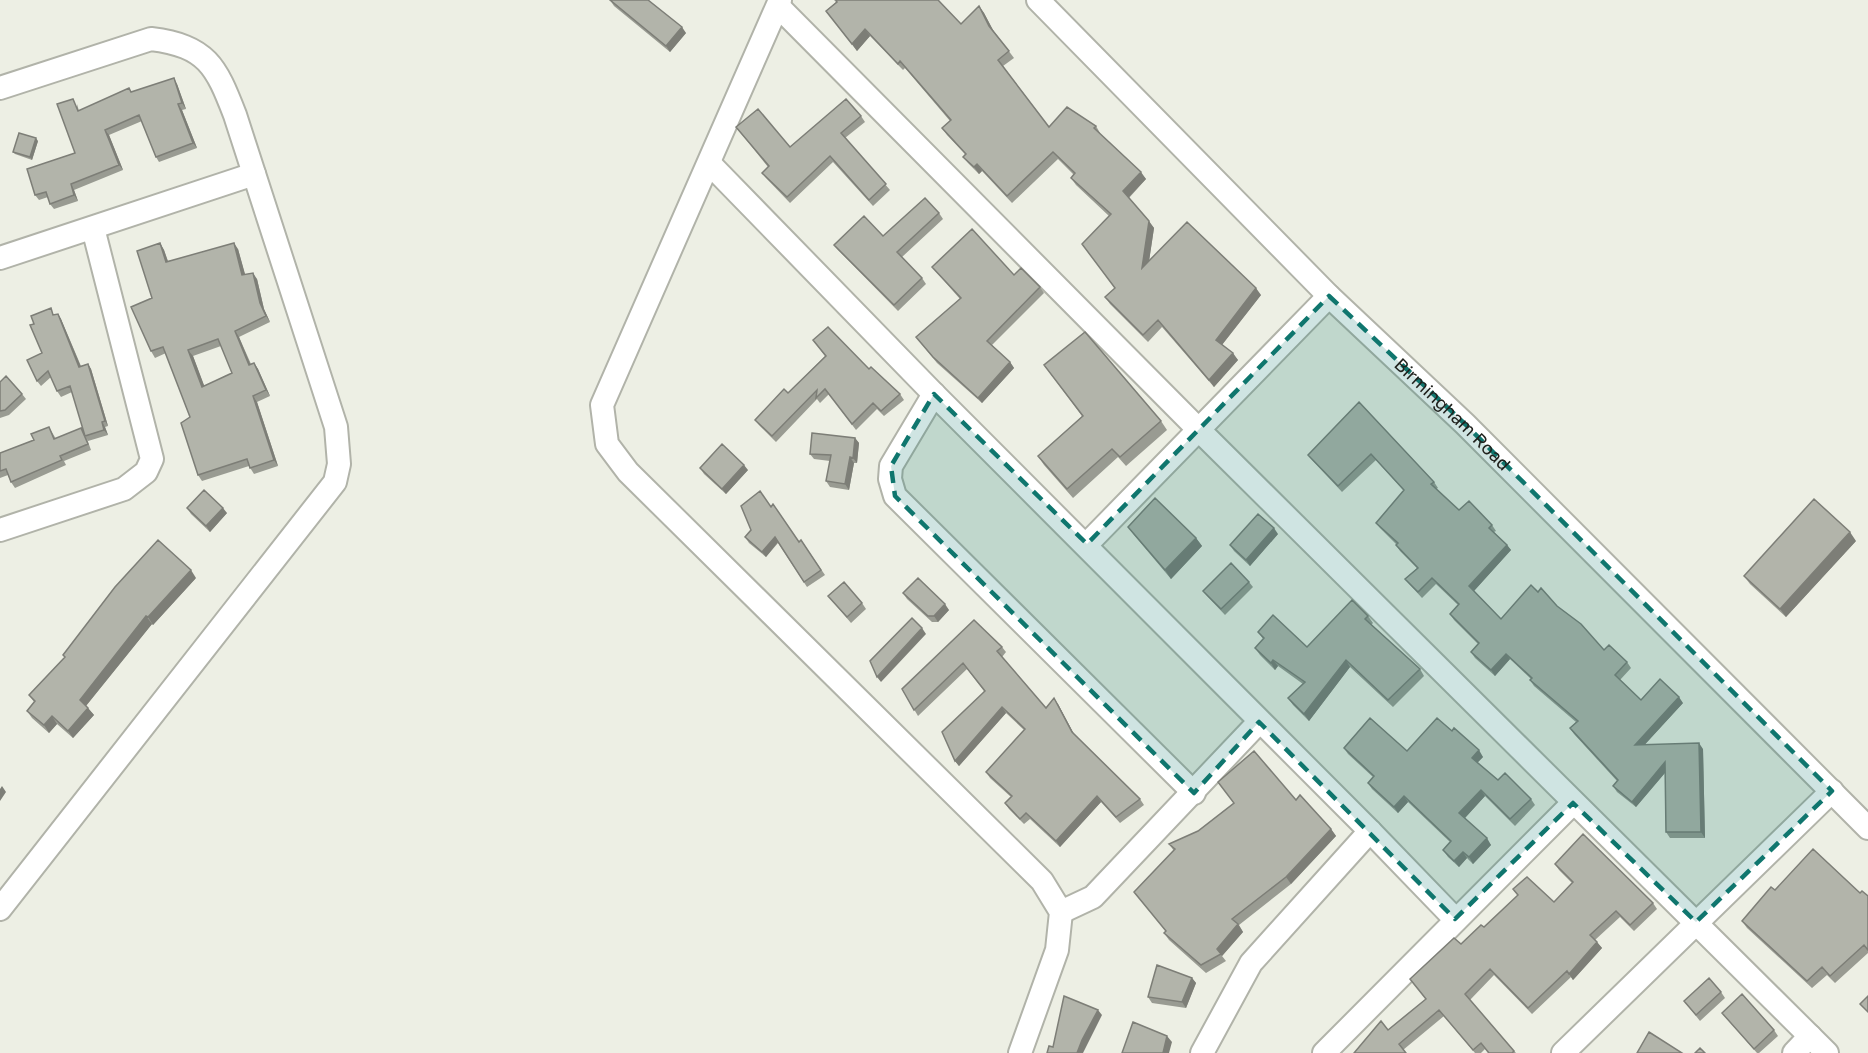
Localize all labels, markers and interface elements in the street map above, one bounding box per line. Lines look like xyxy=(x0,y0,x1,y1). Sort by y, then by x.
street label: Birmingham Road xyxy=(1390,353,1516,475)

